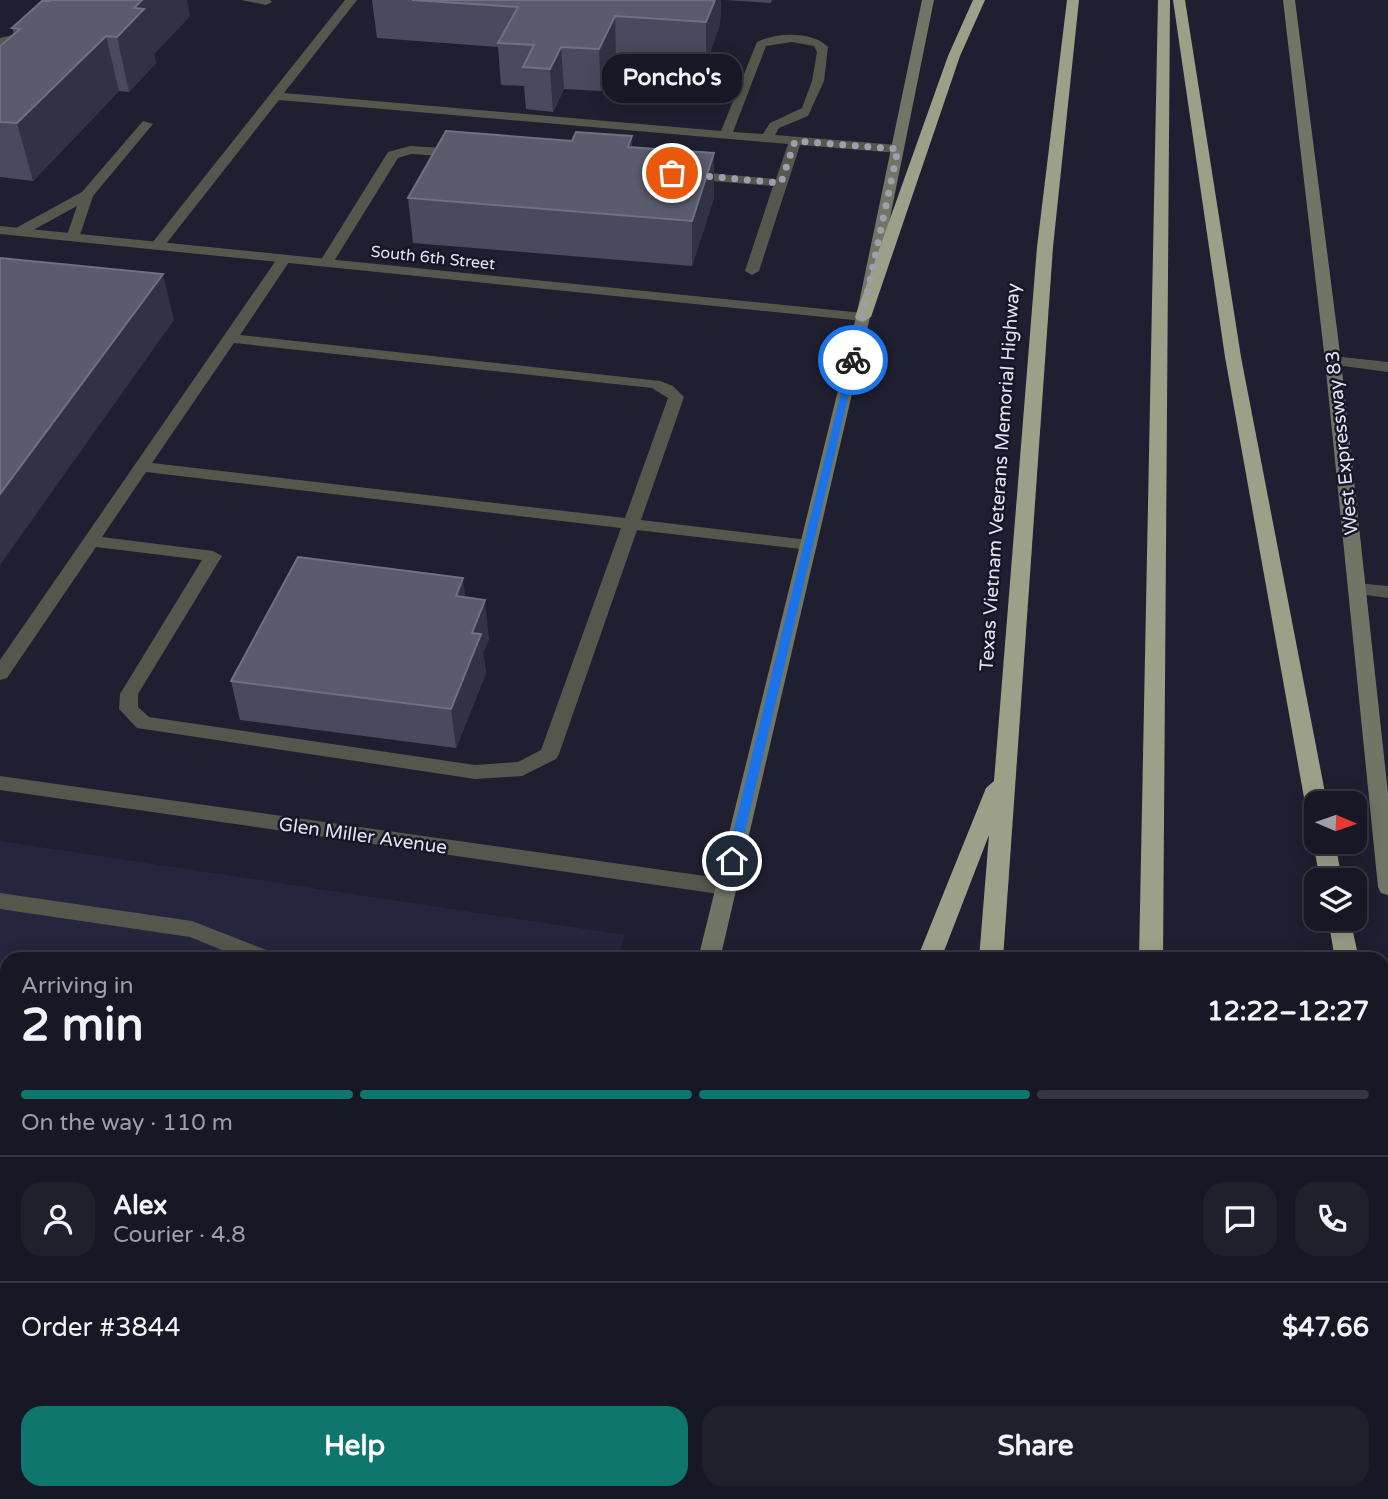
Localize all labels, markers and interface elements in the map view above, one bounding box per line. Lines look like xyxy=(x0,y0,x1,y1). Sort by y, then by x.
callout: Poncho's xyxy=(602,54,742,103)
text: Poncho's xyxy=(622,64,722,92)
pin xyxy=(642,143,702,203)
icon: bag xyxy=(653,154,691,192)
street label: South 6th Street xyxy=(370,242,496,274)
street label: Texas Vietnam Veterans Memorial Highway xyxy=(975,282,1025,672)
courier xyxy=(818,325,888,395)
icon: bike xyxy=(834,341,872,379)
street label: West Expressway 83 xyxy=(1321,350,1363,536)
north arrow xyxy=(1304,791,1367,854)
map controls xyxy=(1304,791,1367,931)
street label: Glen Miller Avenue xyxy=(277,813,448,859)
pin xyxy=(702,831,762,891)
icon: home xyxy=(713,842,751,880)
button: layers xyxy=(1304,868,1367,931)
text: Arriving in xyxy=(21,972,134,1000)
text: 12:22–12:27 xyxy=(1207,996,1369,1027)
text: 2 min xyxy=(21,998,144,1053)
text: On the way · 110 m xyxy=(21,1109,233,1137)
button: person xyxy=(21,1182,95,1256)
button: chat xyxy=(1203,1182,1277,1256)
button: phone xyxy=(1295,1182,1369,1256)
text: Alex xyxy=(113,1190,167,1221)
text: Courier · 4.8 xyxy=(113,1221,246,1249)
text: Order #3844 xyxy=(21,1312,181,1343)
text: $47.66 xyxy=(1282,1312,1369,1343)
button: Help xyxy=(21,1406,688,1486)
button: Share xyxy=(702,1406,1369,1486)

